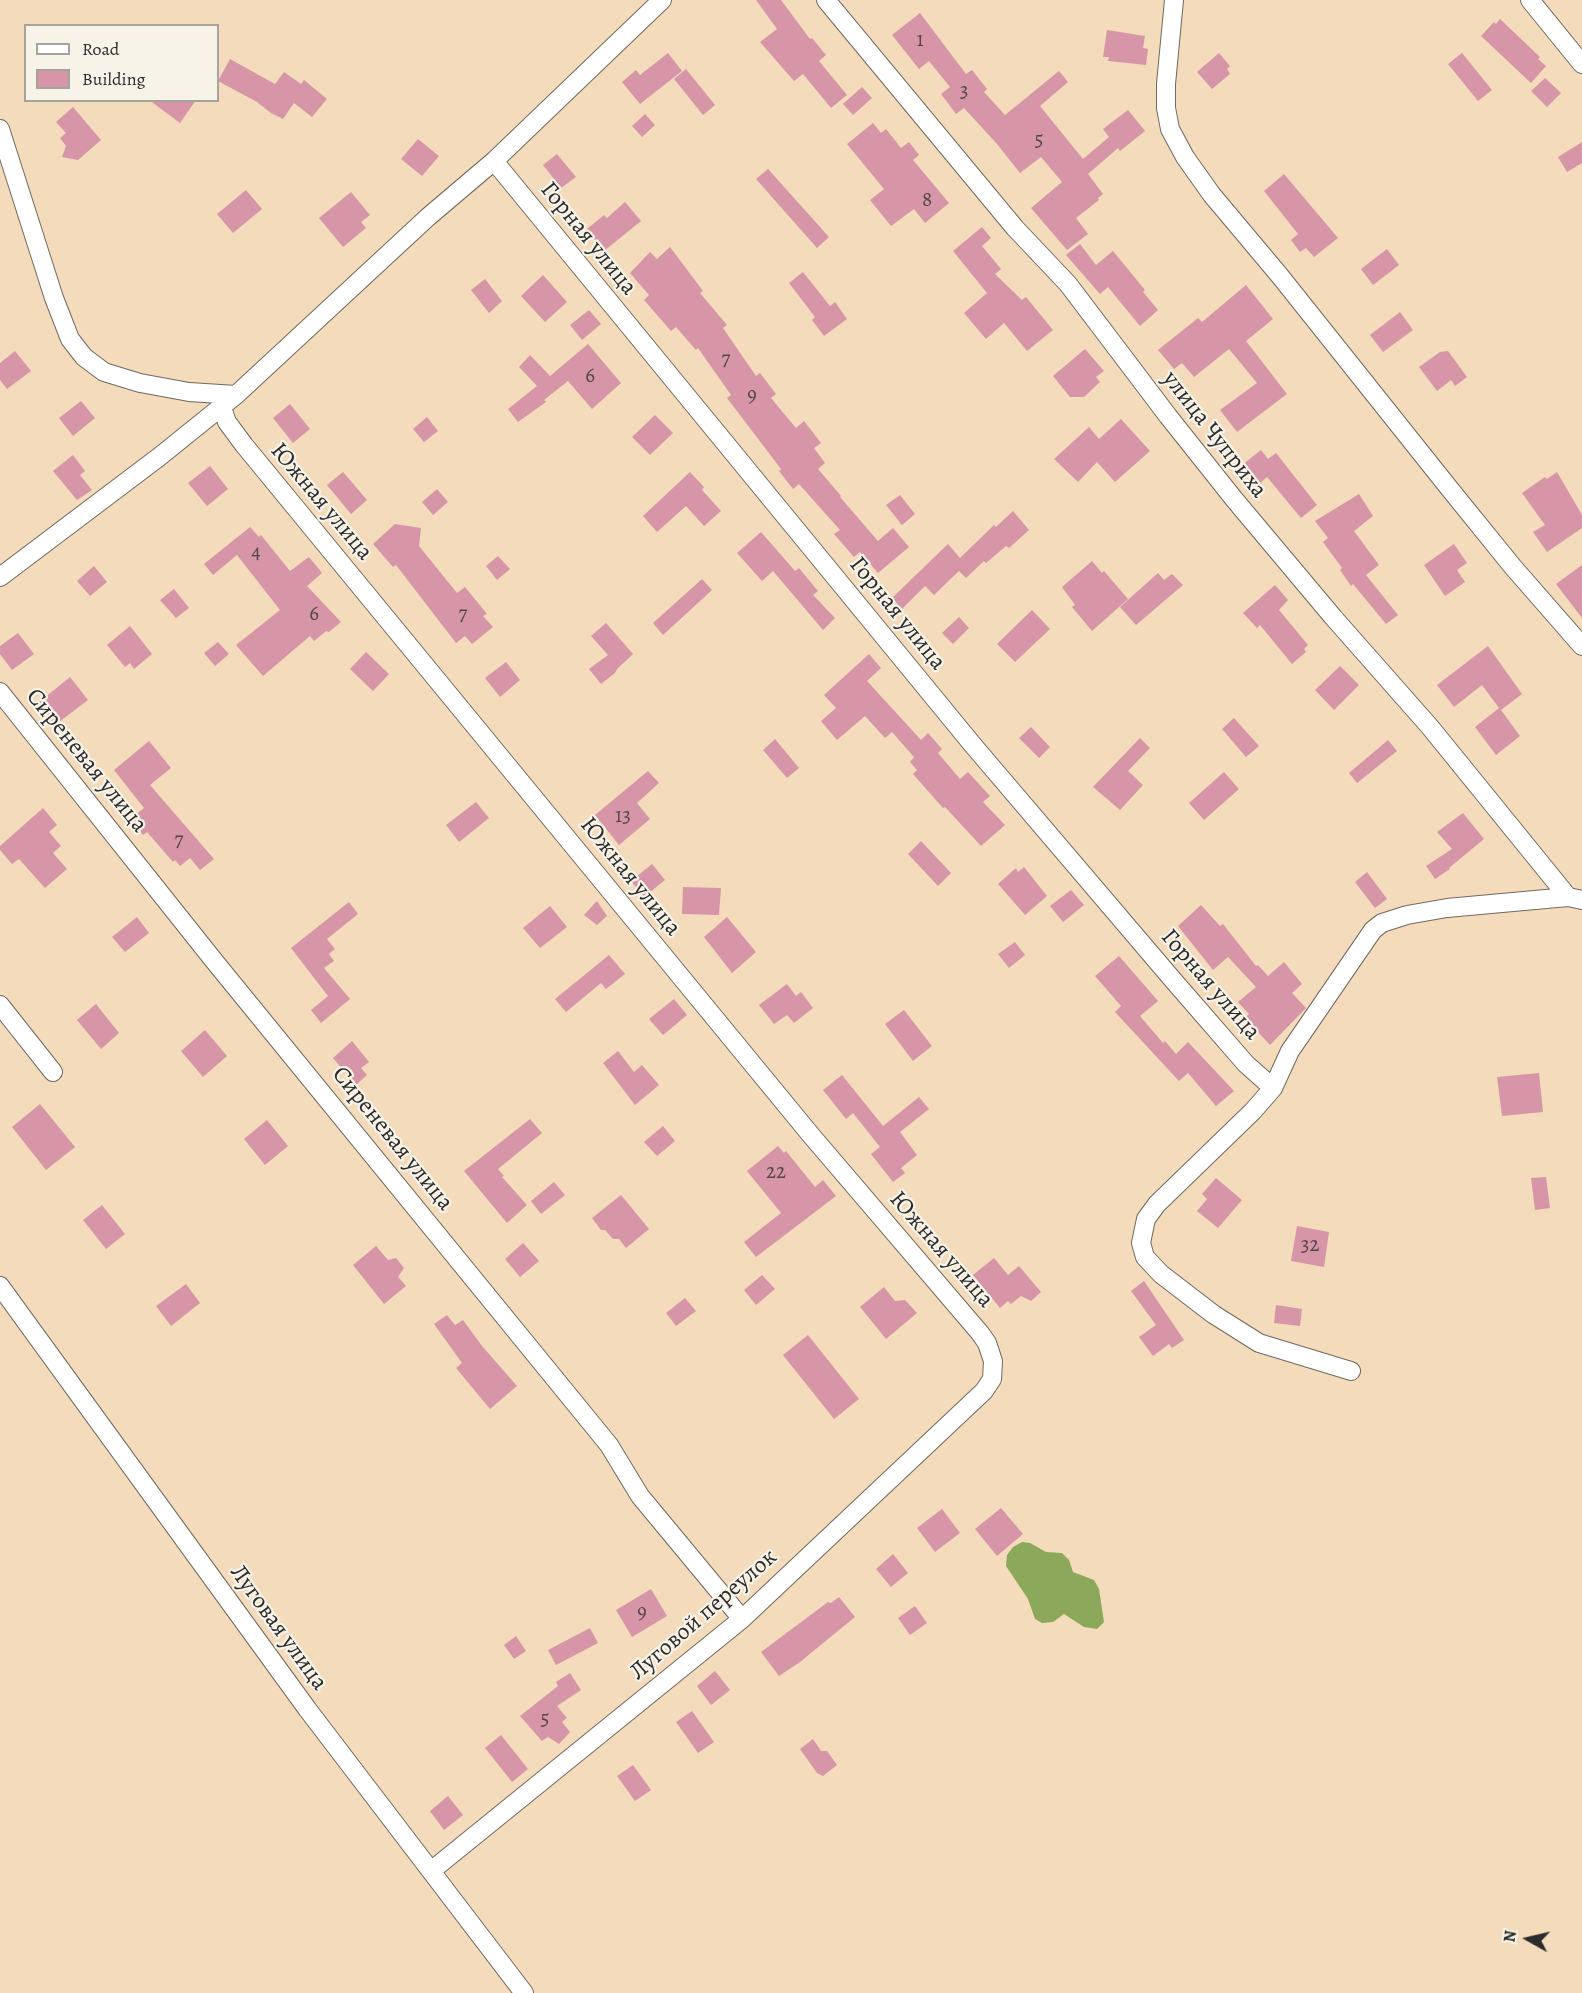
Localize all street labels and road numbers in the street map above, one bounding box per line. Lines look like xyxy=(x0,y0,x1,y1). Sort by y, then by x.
street label: Горная улица xyxy=(534,176,642,302)
street label: улица Чуприха xyxy=(1155,366,1273,504)
street label: Южная улица xyxy=(263,437,379,567)
street label: Горная улица xyxy=(843,551,951,677)
street label: Сиреневая улица xyxy=(19,683,153,839)
street label: Южная улица xyxy=(573,812,687,942)
street label: Горная улица xyxy=(1154,924,1266,1046)
street label: Сиреневая улица xyxy=(325,1061,459,1217)
street label: Южная улица xyxy=(883,1186,999,1314)
street label: Луговой переулок xyxy=(624,1543,784,1687)
street label: Луговая улица xyxy=(223,1560,333,1696)

